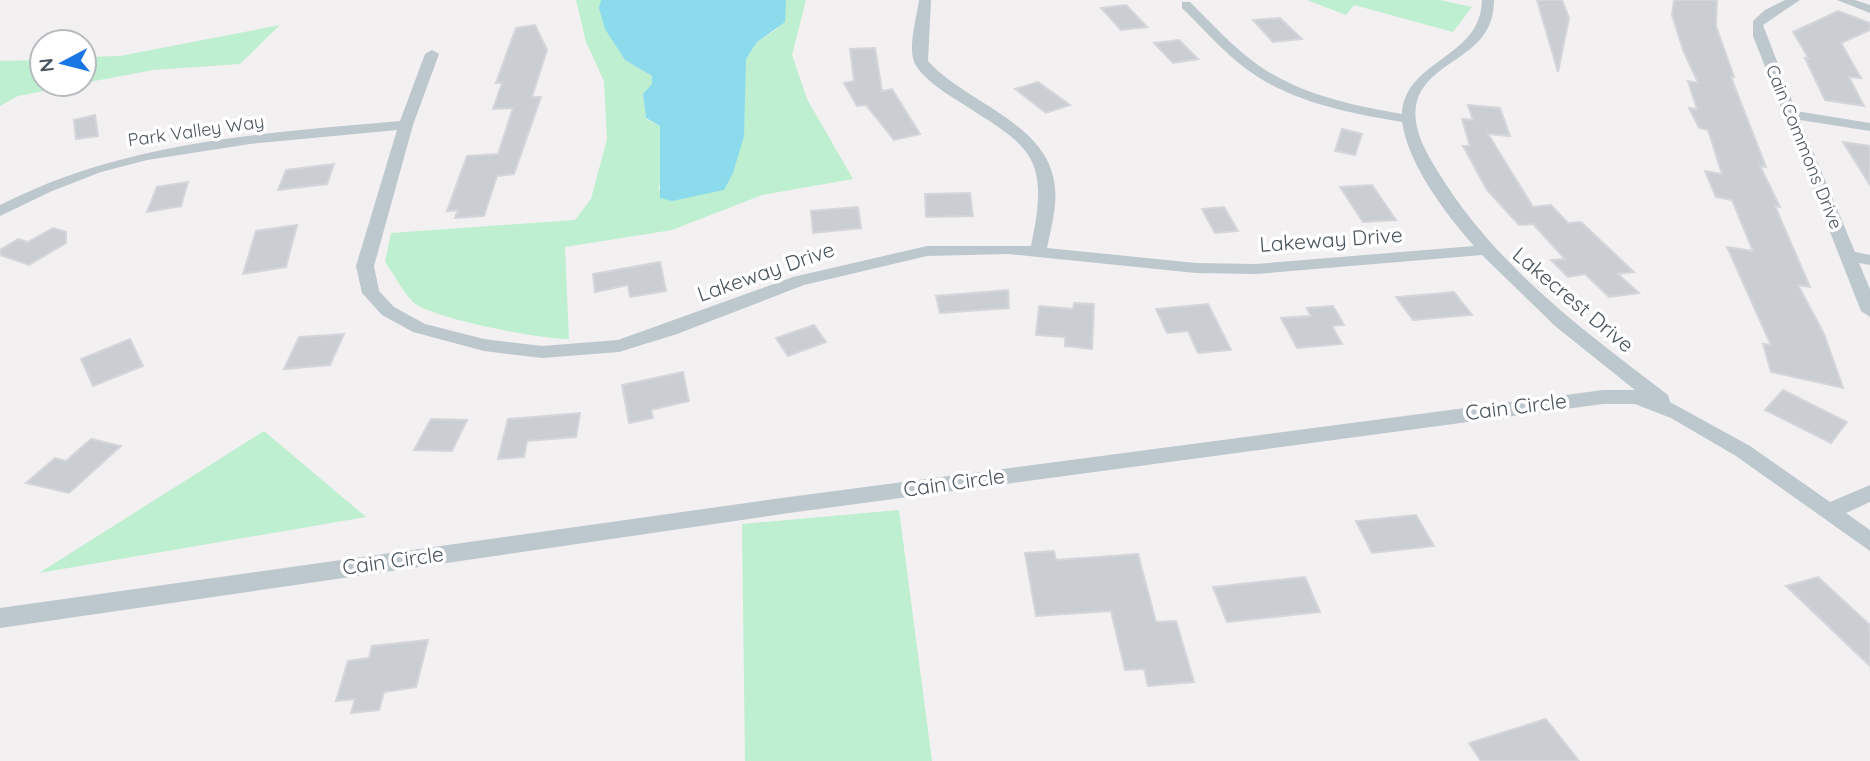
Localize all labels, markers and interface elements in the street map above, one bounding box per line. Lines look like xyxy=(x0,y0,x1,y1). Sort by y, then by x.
north arrow xyxy=(28,28,98,98)
text: N xyxy=(33,57,59,73)
street label: Cain Commons Drive xyxy=(1761,61,1848,232)
street label: Park Valley Way xyxy=(126,110,266,151)
street label: Lakeway Drive xyxy=(1259,221,1403,257)
street label: Lakeway Drive xyxy=(694,235,838,307)
street label: Lakecrest Drive xyxy=(1508,241,1640,357)
street label: Cain Circle xyxy=(1464,387,1568,425)
street label: Cain Circle xyxy=(902,462,1006,502)
street label: Cain Circle xyxy=(341,540,445,580)

